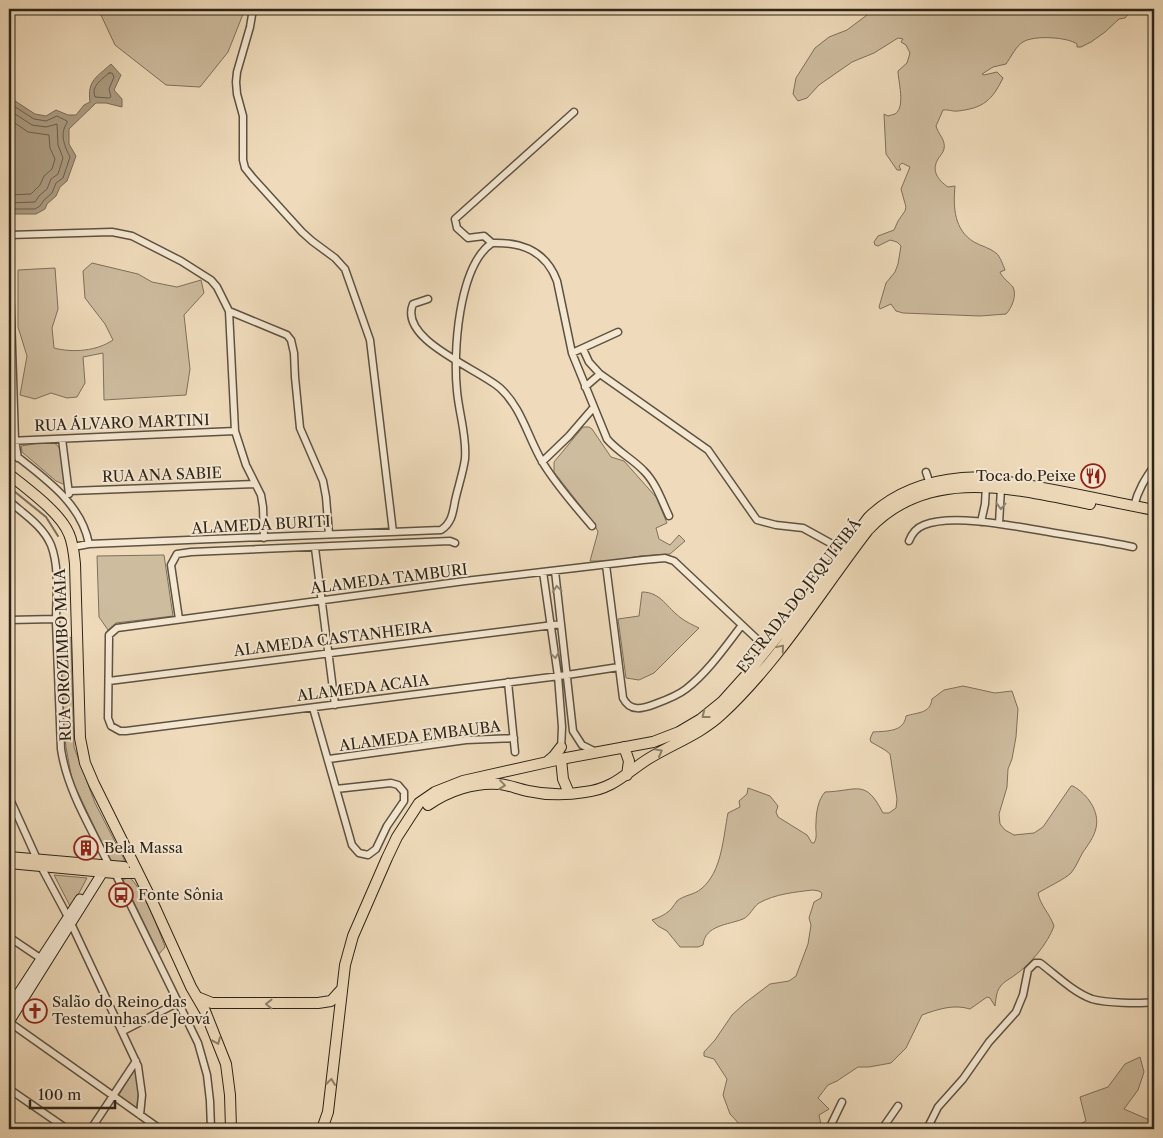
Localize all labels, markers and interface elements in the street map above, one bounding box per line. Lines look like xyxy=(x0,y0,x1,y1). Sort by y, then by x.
street label: RUA ÁLVARO MARTINI xyxy=(34,410,210,435)
street label: RUA ANA SABIE xyxy=(102,463,222,486)
restaurant icon: Toca do Peixe xyxy=(1080,463,1106,489)
place label: Toca do Peixe xyxy=(976,466,1076,485)
one-way arrow xyxy=(995,502,1006,510)
street label: ALAMEDA BURITI xyxy=(190,511,331,538)
street label: ESTRADA DO JEQUITIBÁ xyxy=(732,514,865,677)
street label: ALAMEDA TAMBURI xyxy=(308,559,469,598)
street label: RUA OROZIMBO MAIA xyxy=(50,567,75,742)
one-way arrow xyxy=(552,585,563,593)
street label: ALAMEDA CASTANHEIRA xyxy=(232,617,434,660)
one-way arrow xyxy=(776,644,785,653)
one-way arrow xyxy=(549,652,560,660)
street label: ALAMEDA ACAIA xyxy=(295,670,431,705)
one-way arrow xyxy=(702,710,711,718)
street label: ALAMEDA EMBAUBA xyxy=(337,716,503,755)
one-way arrow xyxy=(654,748,663,758)
one-way arrow xyxy=(499,779,507,790)
building icon: Bela Massa xyxy=(73,835,99,861)
place label: Bela Massa xyxy=(104,838,183,857)
bus stop icon: Fonte Sônia xyxy=(108,882,134,908)
place label: Fonte Sônia xyxy=(138,885,224,904)
place label: Salão do Reino das Testemunhas de Jeová xyxy=(52,992,210,1028)
church icon: Salão do Reino das Testemunhas de Jeová xyxy=(22,998,48,1024)
one-way arrow xyxy=(265,999,272,1009)
one-way arrow xyxy=(210,1036,221,1045)
one-way arrow xyxy=(325,1077,336,1085)
scale bar xyxy=(30,1078,115,1110)
text: 100 m xyxy=(38,1085,81,1104)

